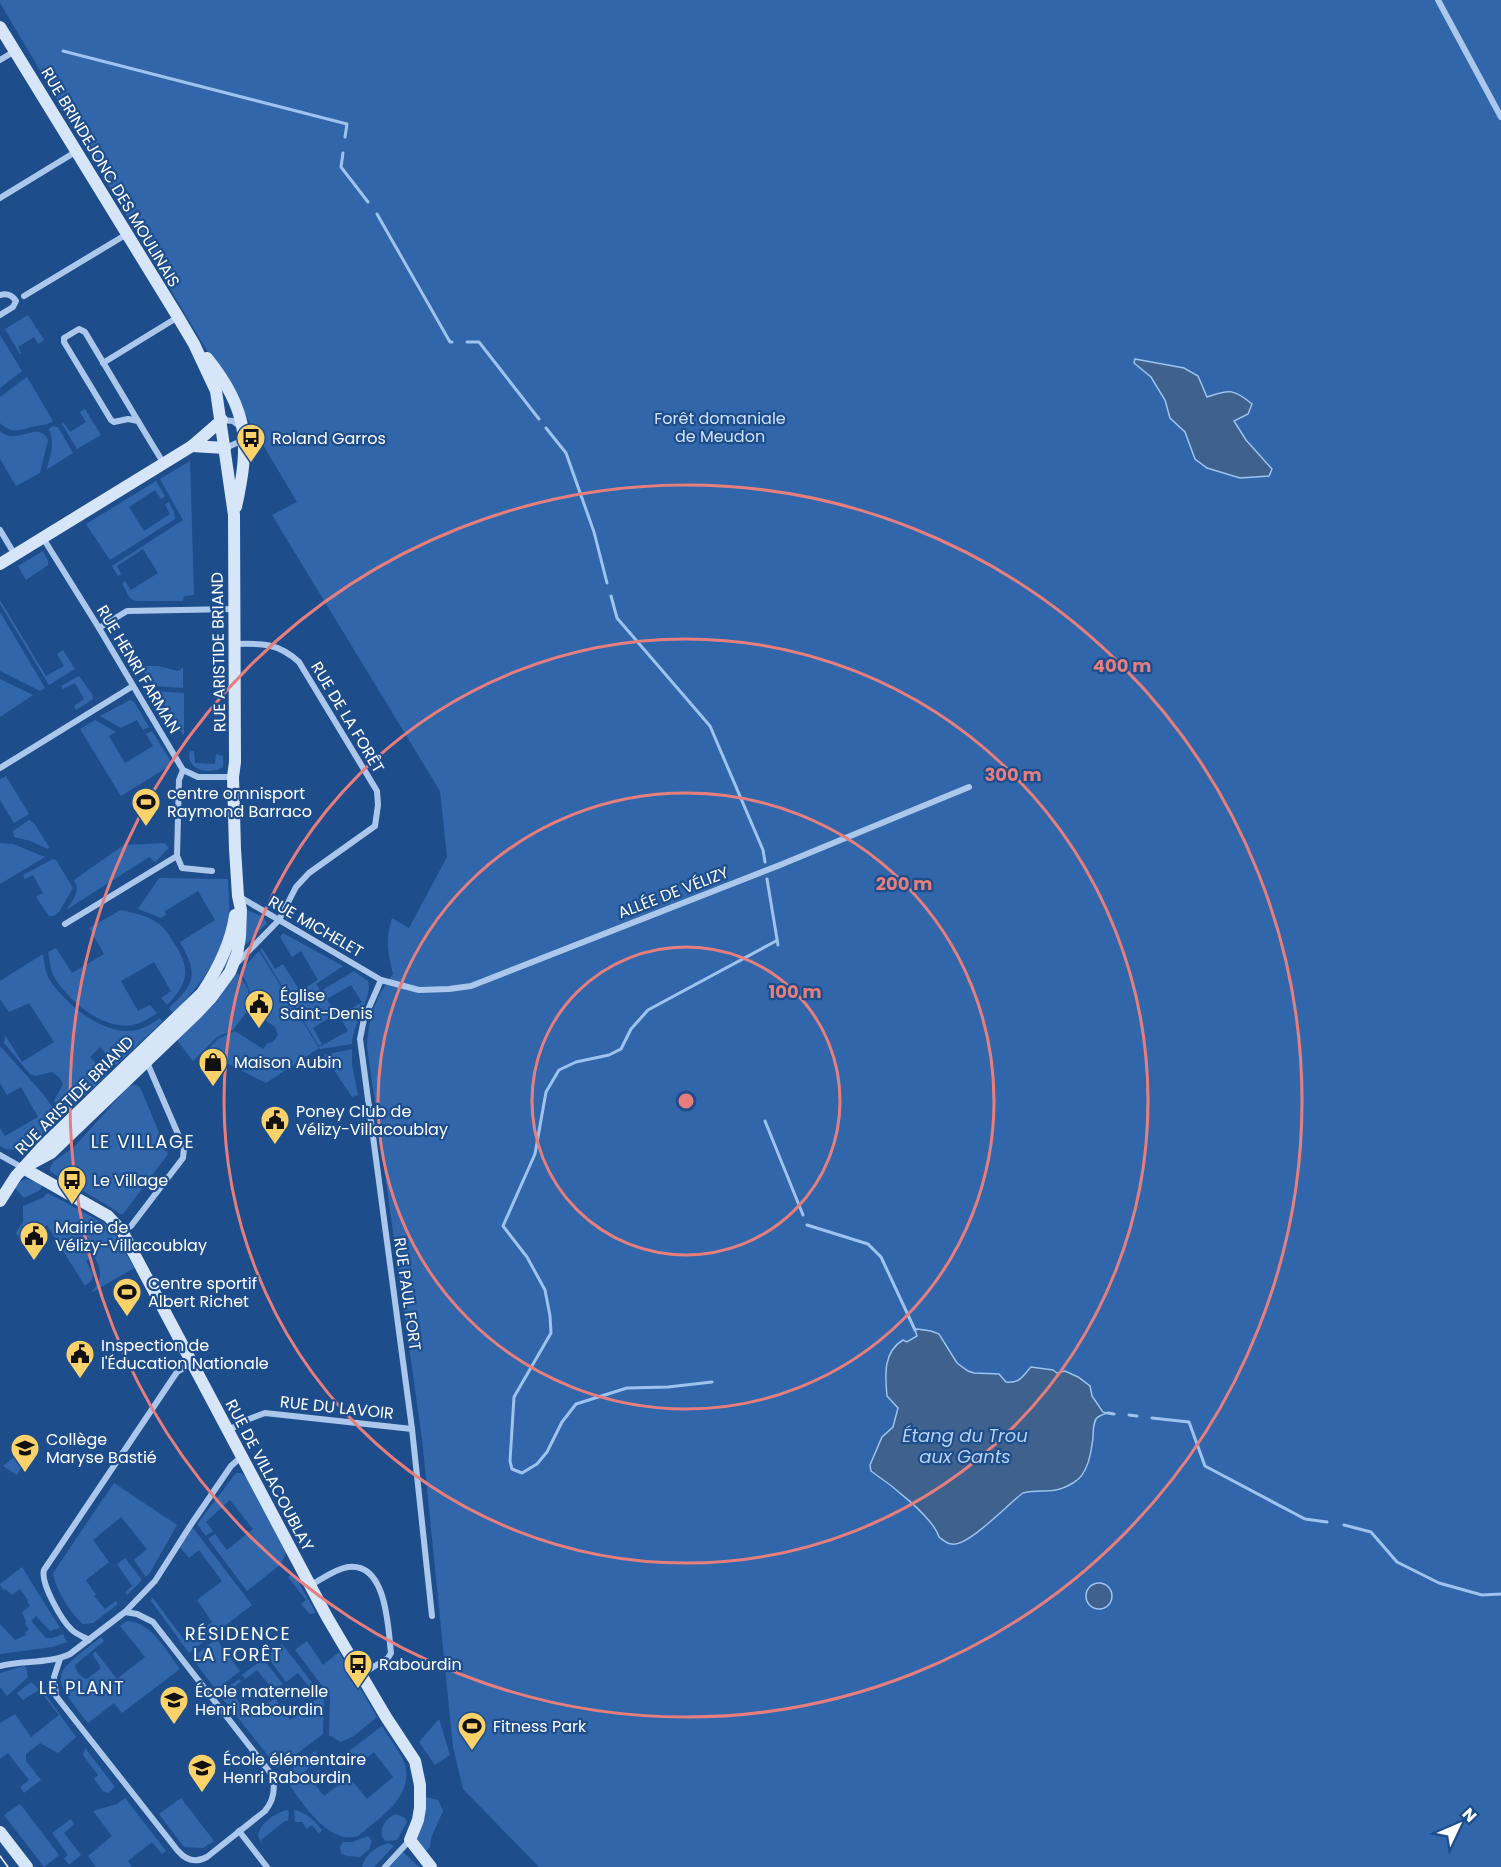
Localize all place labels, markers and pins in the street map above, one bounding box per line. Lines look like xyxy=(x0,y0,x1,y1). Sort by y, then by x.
bus stop icon: Roland Garros xyxy=(235,422,267,464)
place label: Roland Garros xyxy=(272,427,386,450)
place label: centre omnisport Raymond Barraco xyxy=(167,782,312,823)
sports icon: centre omnisport Raymond Barraco xyxy=(130,786,162,828)
place label: Église Saint-Denis xyxy=(280,984,373,1025)
public building icon: Église Saint-Denis xyxy=(243,988,275,1030)
shop icon: Maison Aubin xyxy=(197,1046,229,1088)
place label: Maison Aubin xyxy=(234,1051,342,1074)
centre of rings xyxy=(676,1091,696,1111)
place label: Poney Club de Vélizy-Villacoublay xyxy=(296,1100,448,1141)
public building icon: Poney Club de Vélizy-Villacoublay xyxy=(259,1104,291,1146)
bus stop icon: Le Village xyxy=(56,1164,88,1206)
place label: Le Village xyxy=(93,1169,168,1192)
place label: Mairie de Vélizy-Villacoublay xyxy=(55,1216,207,1257)
public building icon: Mairie de Vélizy-Villacoublay xyxy=(18,1220,50,1262)
place label: Centre sportif Albert Richet xyxy=(148,1272,257,1313)
sports icon: Centre sportif Albert Richet xyxy=(111,1276,143,1318)
place label: Inspection de l'Éducation Nationale xyxy=(101,1334,269,1375)
public building icon: Inspection de l'Éducation Nationale xyxy=(64,1338,96,1380)
place label: Collège Maryse Bastié xyxy=(46,1428,157,1469)
school or university icon: Collège Maryse Bastié xyxy=(9,1432,41,1474)
bus stop icon: Rabourdin xyxy=(342,1648,374,1690)
place label: Rabourdin xyxy=(379,1653,462,1676)
place label: École maternelle Henri Rabourdin xyxy=(195,1680,328,1721)
school or university icon: École maternelle Henri Rabourdin xyxy=(158,1684,190,1726)
sports icon: Fitness Park xyxy=(456,1710,488,1752)
place label: Fitness Park xyxy=(493,1715,587,1738)
place label: École élémentaire Henri Rabourdin xyxy=(223,1748,366,1789)
school or university icon: École élémentaire Henri Rabourdin xyxy=(186,1752,218,1794)

